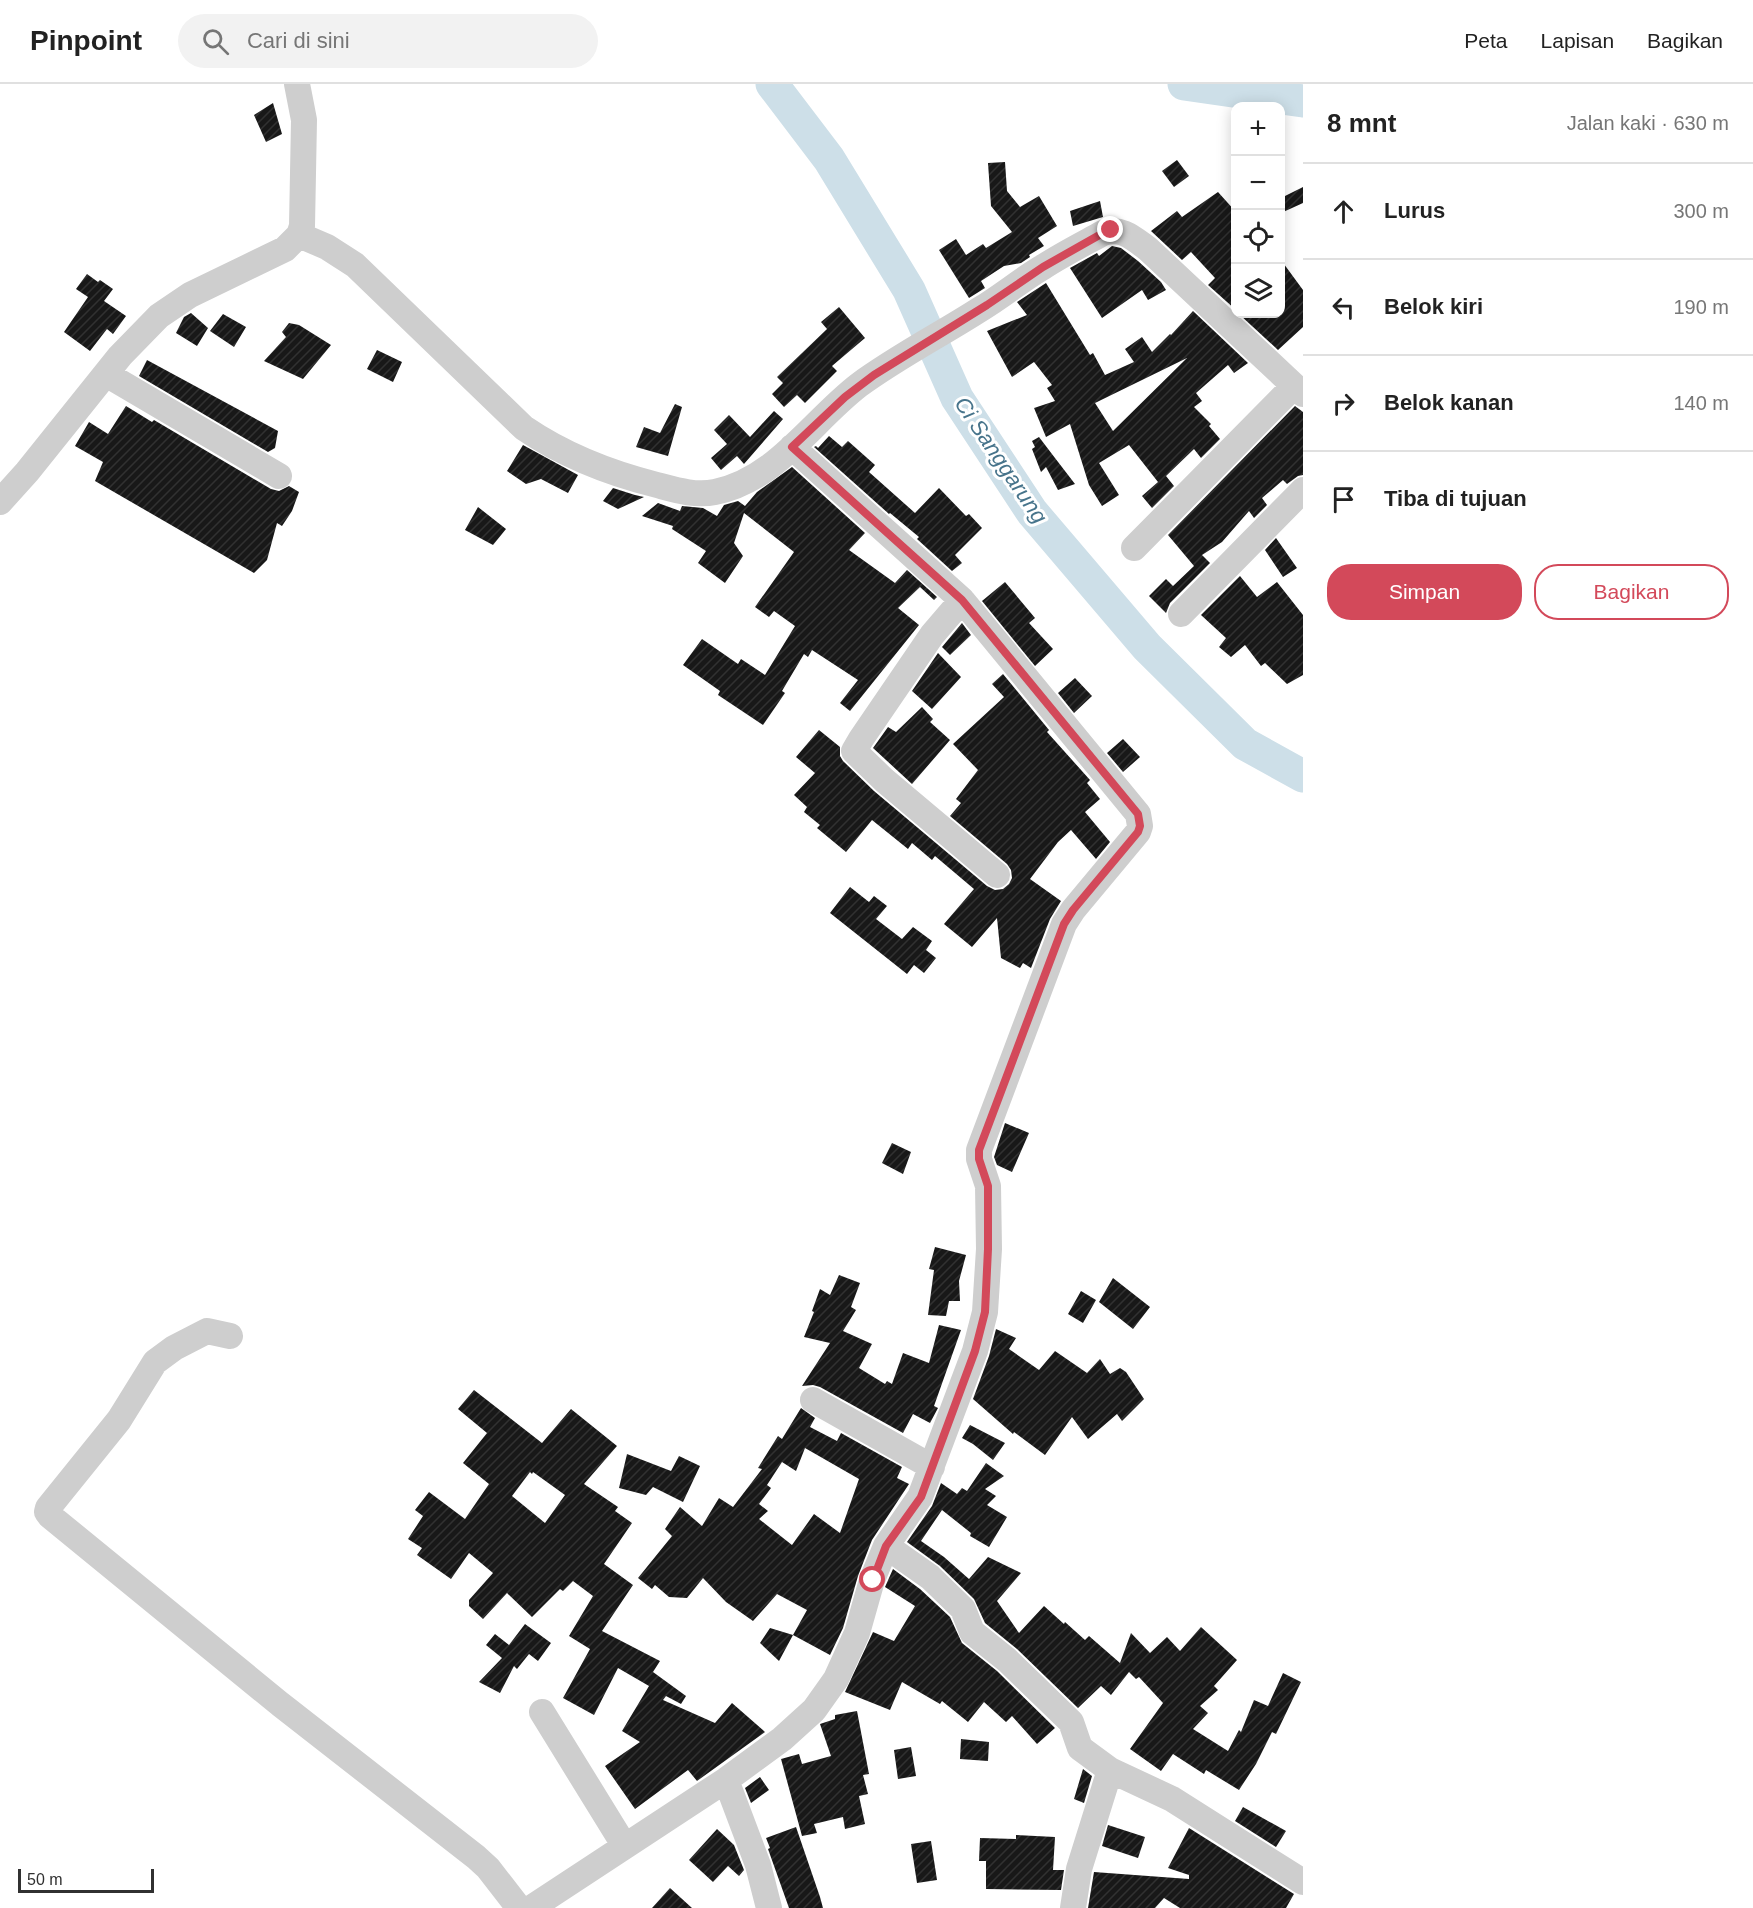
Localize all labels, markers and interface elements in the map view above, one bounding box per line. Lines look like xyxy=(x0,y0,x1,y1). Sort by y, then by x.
search box xyxy=(178,14,598,68)
text: Pinpoint xyxy=(30,25,142,56)
icon: search xyxy=(199,25,232,58)
text: Cari di sini xyxy=(247,28,350,53)
text: Peta xyxy=(1464,29,1508,52)
text: Lapisan xyxy=(1541,29,1614,52)
text: Bagikan xyxy=(1647,29,1723,52)
map controls xyxy=(1231,102,1285,318)
button: + xyxy=(1231,102,1285,156)
text: 8 mnt xyxy=(1327,108,1396,138)
text: Jalan kaki · 630 m xyxy=(1567,112,1729,134)
button: − xyxy=(1231,156,1285,210)
icon: ahead xyxy=(1327,195,1360,228)
text: Lurus xyxy=(1384,198,1445,223)
text: 300 m xyxy=(1673,200,1729,222)
button: locate xyxy=(1231,210,1285,264)
route end xyxy=(1097,216,1123,242)
button: layers xyxy=(1231,264,1285,318)
icon: left xyxy=(1327,291,1360,324)
text: Belok kiri xyxy=(1384,294,1483,319)
text: 190 m xyxy=(1673,296,1729,318)
icon: right xyxy=(1327,387,1360,420)
text: Belok kanan xyxy=(1384,390,1514,415)
water label: Ci Sanggarung xyxy=(950,392,1053,528)
text: 140 m xyxy=(1673,392,1729,414)
icon: arrive xyxy=(1327,483,1360,516)
text: Tiba di tujuan xyxy=(1384,486,1527,511)
button: Simpan xyxy=(1327,564,1522,620)
button: Bagikan xyxy=(1534,564,1729,620)
route start xyxy=(859,1566,885,1592)
scale bar xyxy=(18,1866,154,1894)
text: 50 m xyxy=(27,1871,63,1888)

